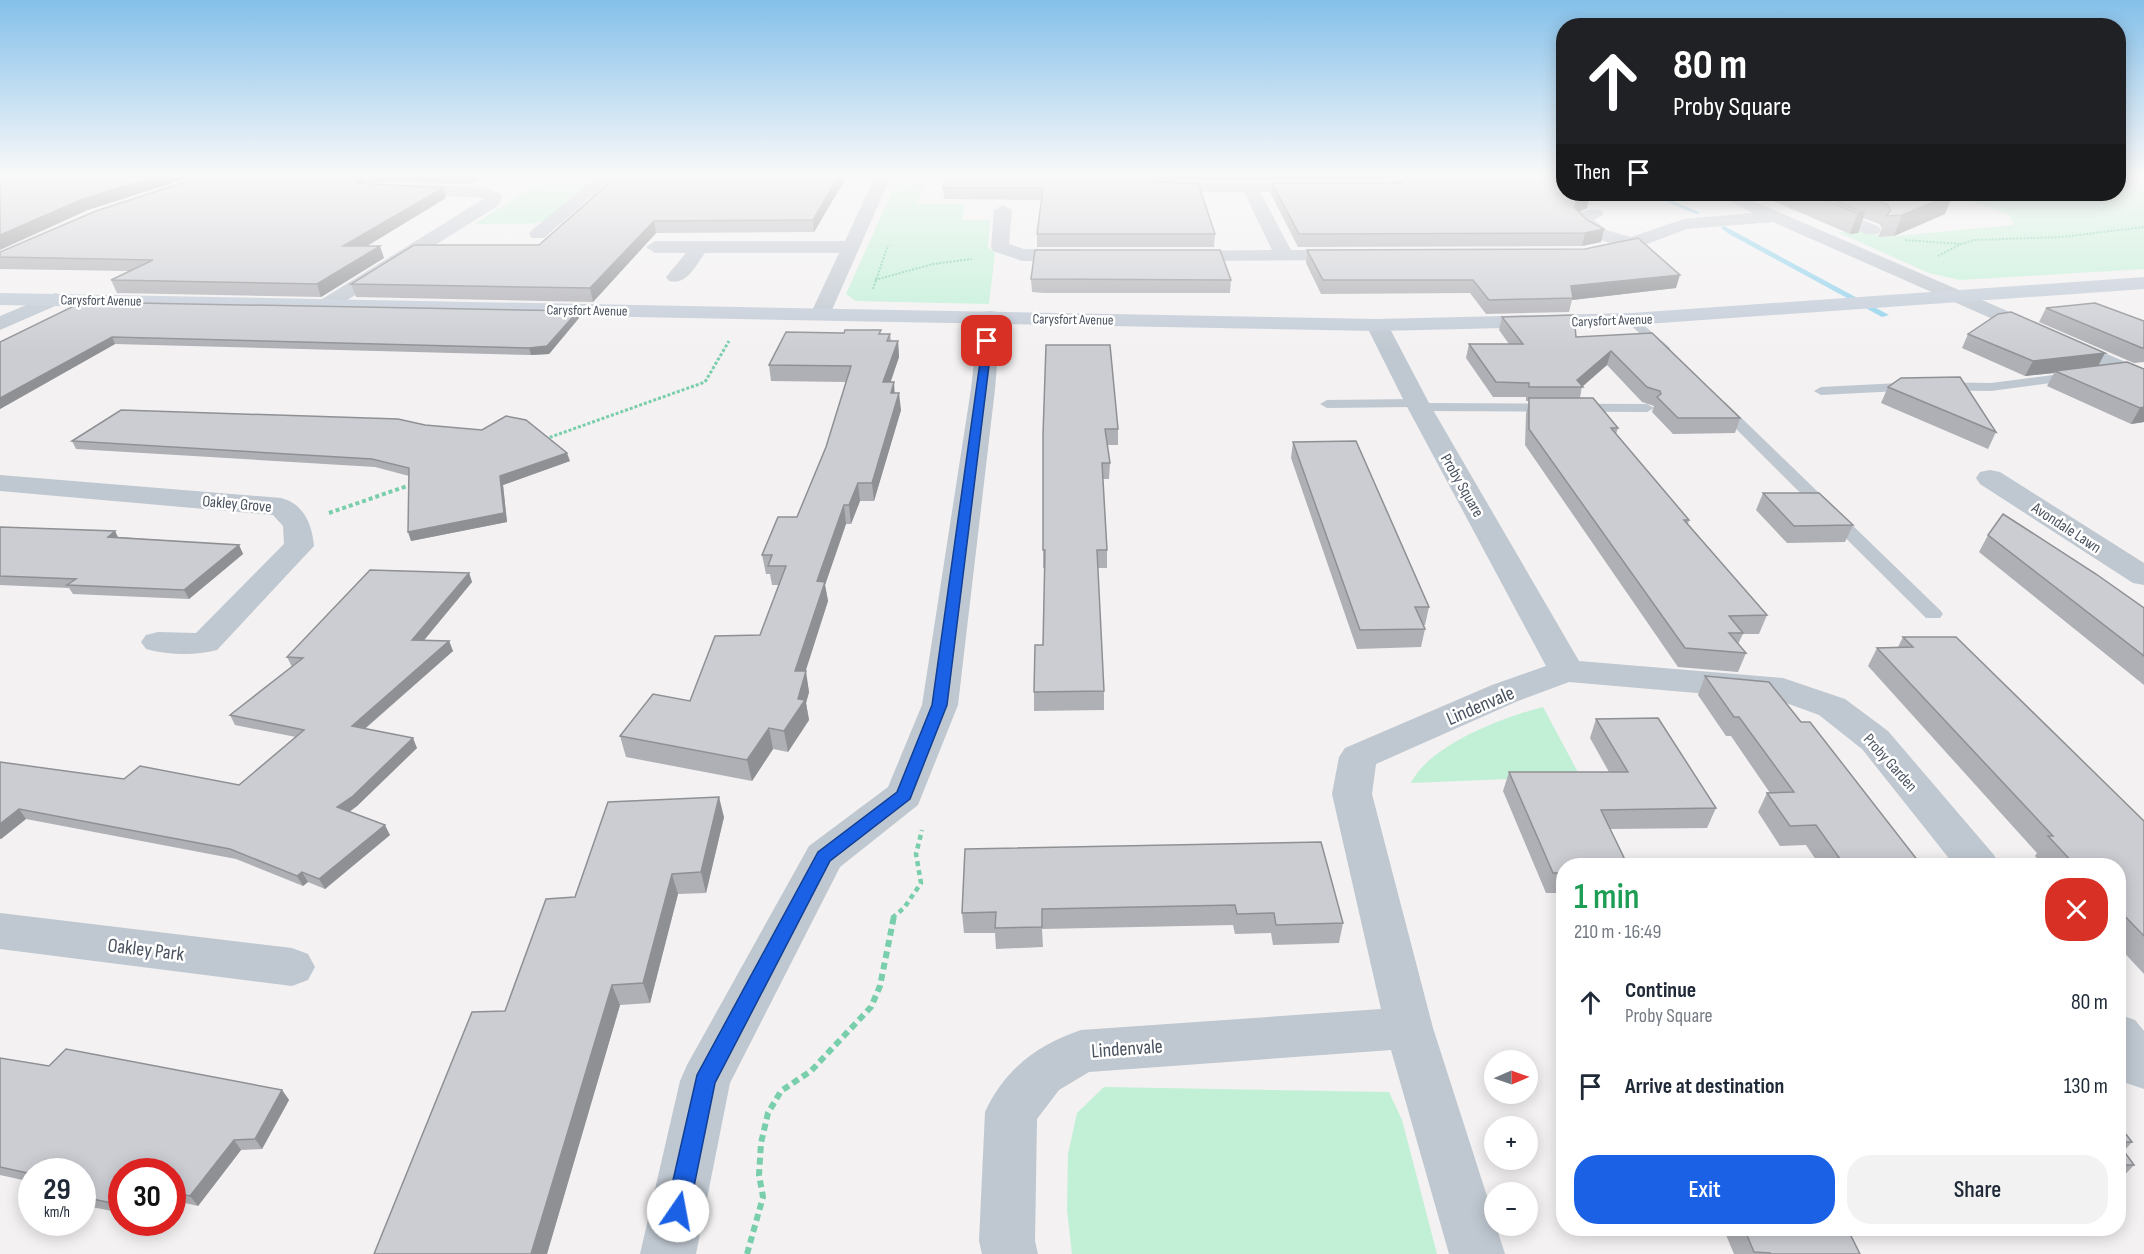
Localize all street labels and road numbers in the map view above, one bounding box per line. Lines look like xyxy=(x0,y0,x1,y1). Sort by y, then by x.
street label: Carysfort Avenue xyxy=(60,291,142,310)
street label: Carysfort Avenue xyxy=(546,301,628,320)
street label: Carysfort Avenue xyxy=(1032,310,1114,329)
street label: Carysfort Avenue xyxy=(1571,311,1653,330)
street label: Proby Square xyxy=(1436,451,1487,521)
street label: Oakley Grove xyxy=(201,492,272,517)
street label: Avondale Lawn xyxy=(2027,498,2104,558)
street label: Lindenvale xyxy=(1443,681,1518,731)
street label: Proby Garden xyxy=(1859,730,1921,796)
street label: Oakley Park xyxy=(106,933,186,967)
street label: Lindenvale xyxy=(1091,1035,1164,1063)

